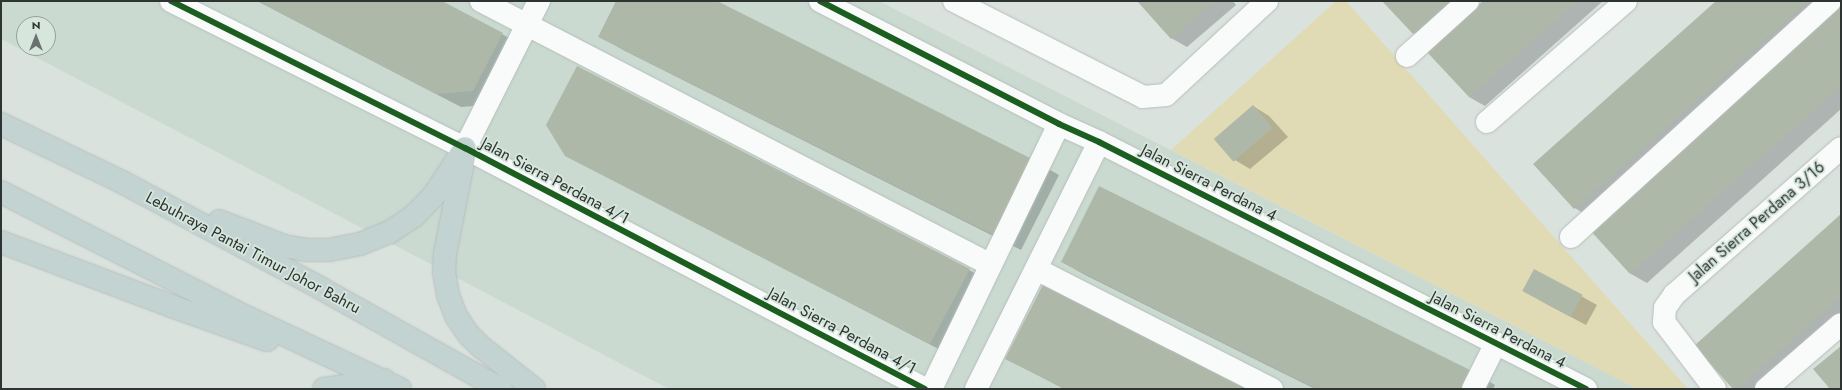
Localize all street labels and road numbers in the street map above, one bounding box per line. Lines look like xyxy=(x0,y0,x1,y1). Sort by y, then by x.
street label: Jalan Sierra Perdana 4/1 xyxy=(478,134,632,228)
street label: Jalan Sierra Perdana 4 xyxy=(1138,140,1280,226)
street label: Jalan Sierra Perdana 3/16 xyxy=(1685,158,1829,286)
street label: Lebuhraya Pantai Timur Johor Bahru xyxy=(142,188,364,318)
street label: Jalan Sierra Perdana 4/1 xyxy=(765,284,919,378)
street label: Jalan Sierra Perdana 4 xyxy=(1427,287,1569,373)

